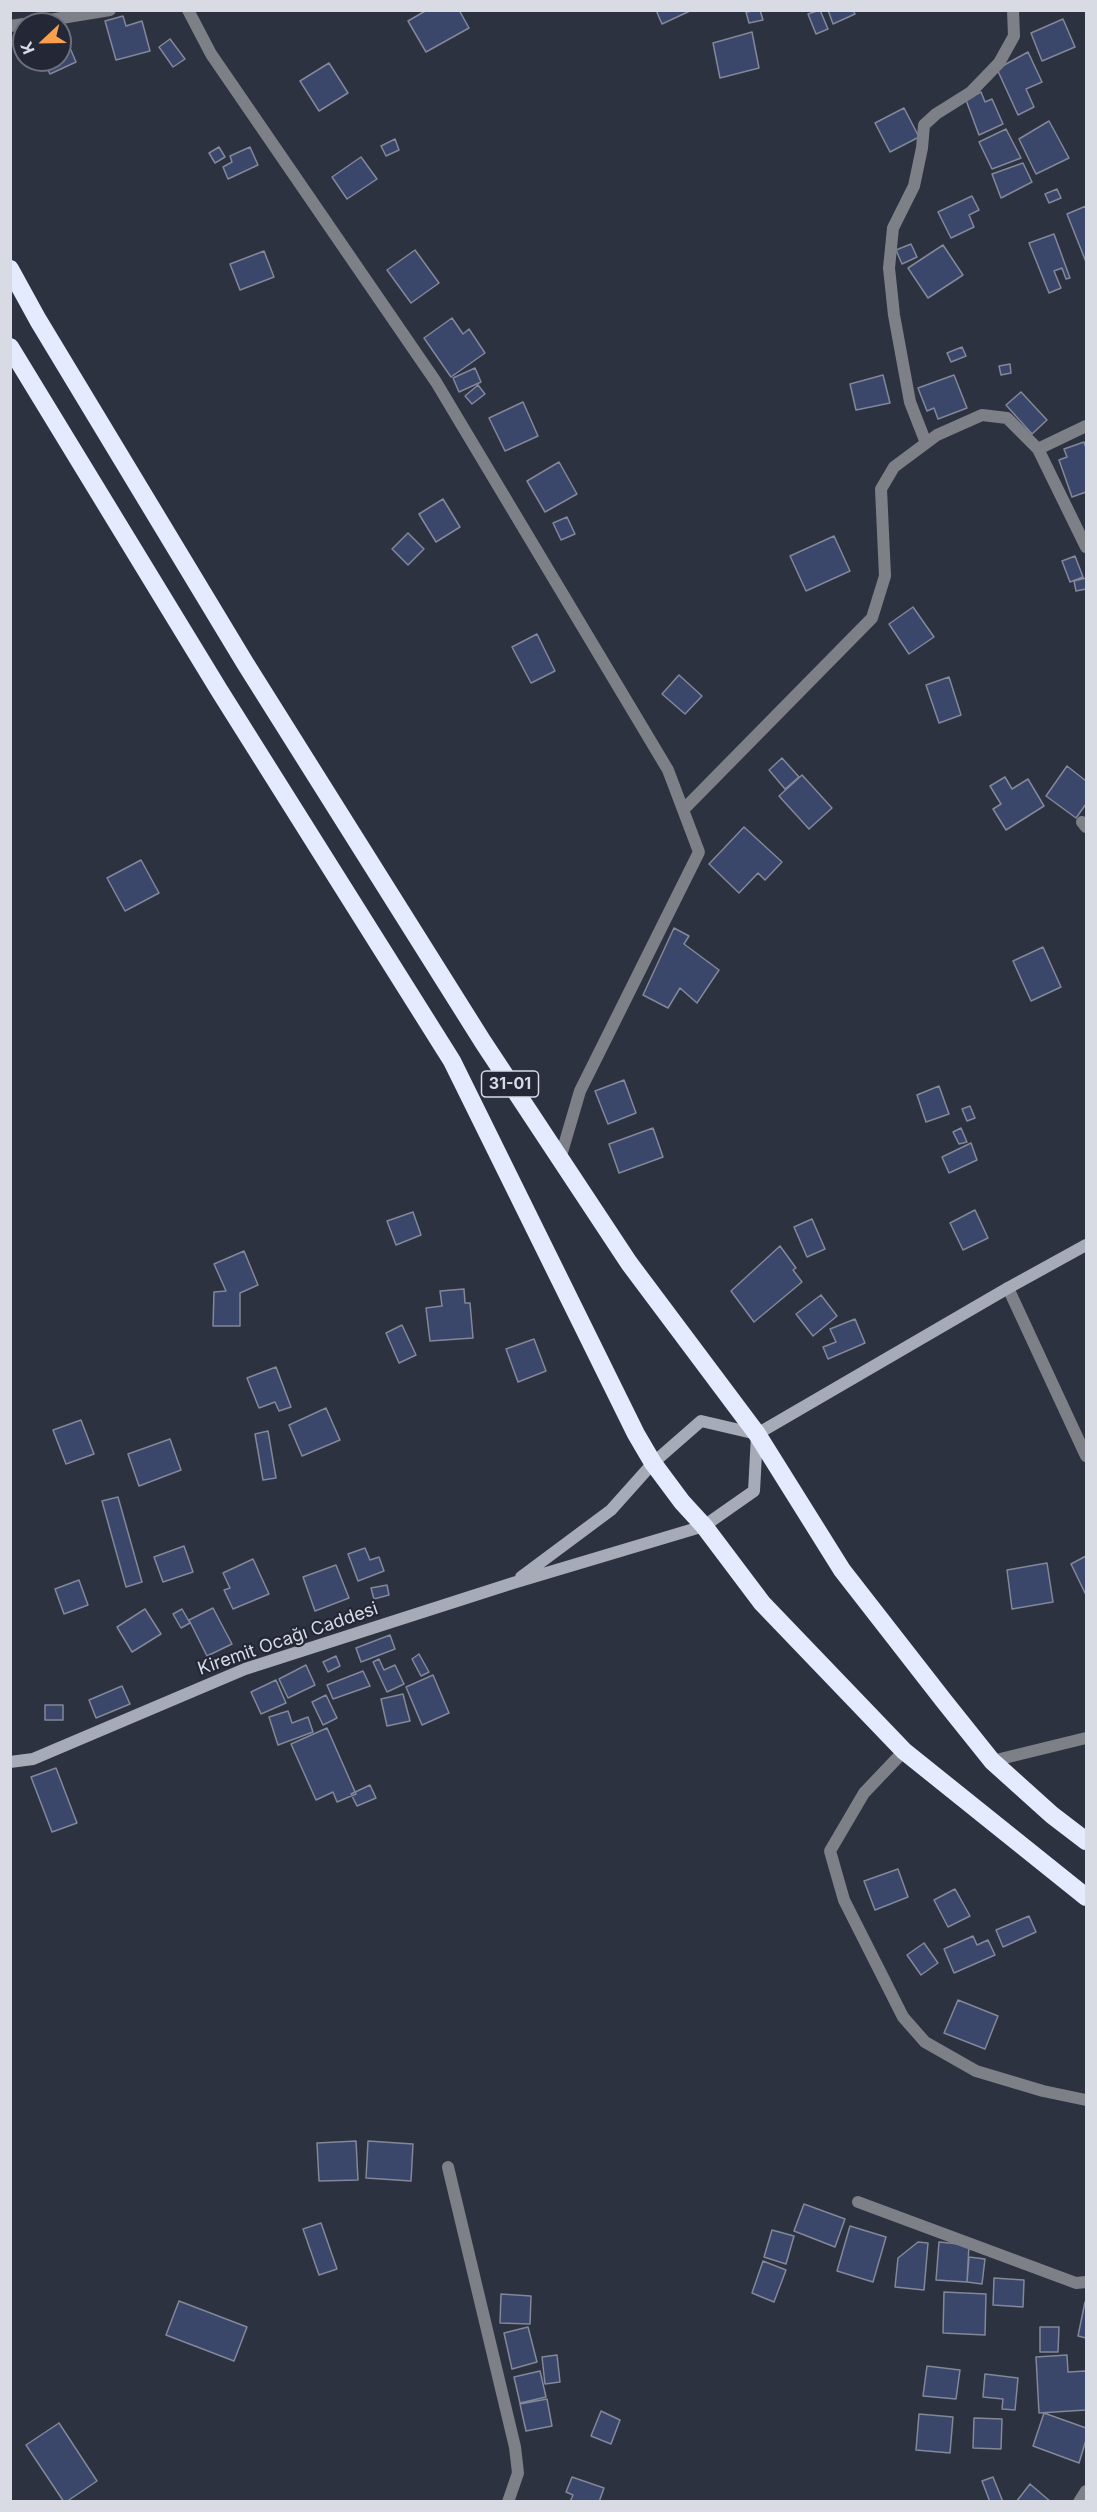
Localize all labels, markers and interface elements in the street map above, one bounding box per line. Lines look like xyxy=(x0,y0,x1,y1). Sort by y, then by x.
north arrow xyxy=(12,12,72,72)
text: K xyxy=(16,39,39,57)
road number: 31-01 xyxy=(482,1071,538,1097)
street label: Kiremit Ocağı Caddesi xyxy=(195,1598,381,1680)

